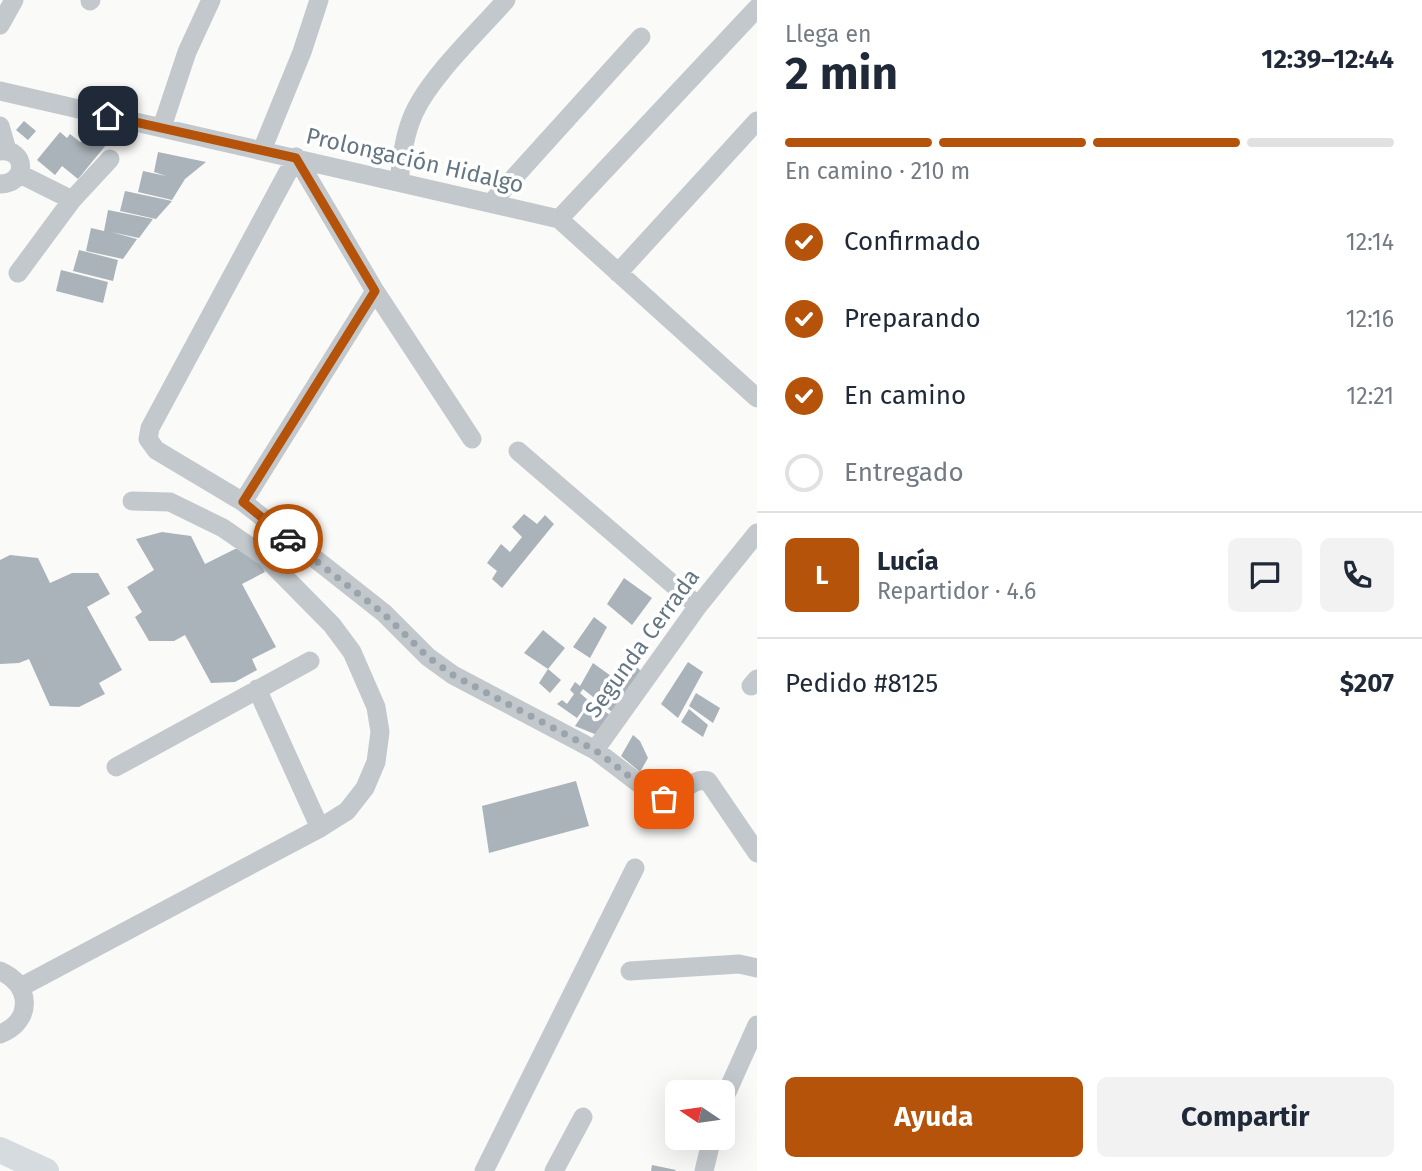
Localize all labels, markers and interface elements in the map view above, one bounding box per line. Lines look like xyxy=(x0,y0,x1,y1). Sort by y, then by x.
text: Llega en xyxy=(785,20,871,48)
text: 12:39–12:44 xyxy=(1261,44,1394,75)
text: 2 min xyxy=(785,46,898,101)
pin xyxy=(78,86,138,146)
icon: home xyxy=(89,97,127,135)
street label: Prolongación Hidalgo xyxy=(303,121,527,199)
text: En camino · 210 m xyxy=(785,157,970,185)
icon: check xyxy=(785,223,823,261)
text: Confirmado xyxy=(844,226,981,257)
text: 12:14 xyxy=(1346,228,1394,256)
icon: check xyxy=(785,300,823,338)
text: Preparando xyxy=(844,303,981,334)
text: 12:16 xyxy=(1346,305,1394,333)
icon: check xyxy=(785,377,823,415)
text: En camino xyxy=(844,380,966,411)
text: 12:21 xyxy=(1346,382,1394,410)
text: Entregado xyxy=(844,457,964,488)
courier xyxy=(253,504,323,574)
icon: car xyxy=(269,520,307,558)
button: chat xyxy=(1228,538,1302,612)
button: phone xyxy=(1320,538,1394,612)
text: Lucía xyxy=(877,546,939,577)
text: L xyxy=(815,560,829,591)
street label: Segunda Cerrada xyxy=(579,563,705,723)
text: Repartidor · 4.6 xyxy=(877,577,1036,605)
text: Pedido #8125 xyxy=(785,668,938,699)
text: $207 xyxy=(1340,668,1394,699)
pin xyxy=(634,769,694,829)
icon: bag xyxy=(645,780,683,818)
button: Ayuda xyxy=(785,1077,1083,1157)
button: Compartir xyxy=(1097,1077,1394,1157)
north arrow xyxy=(665,1080,735,1150)
map controls xyxy=(665,1080,735,1150)

